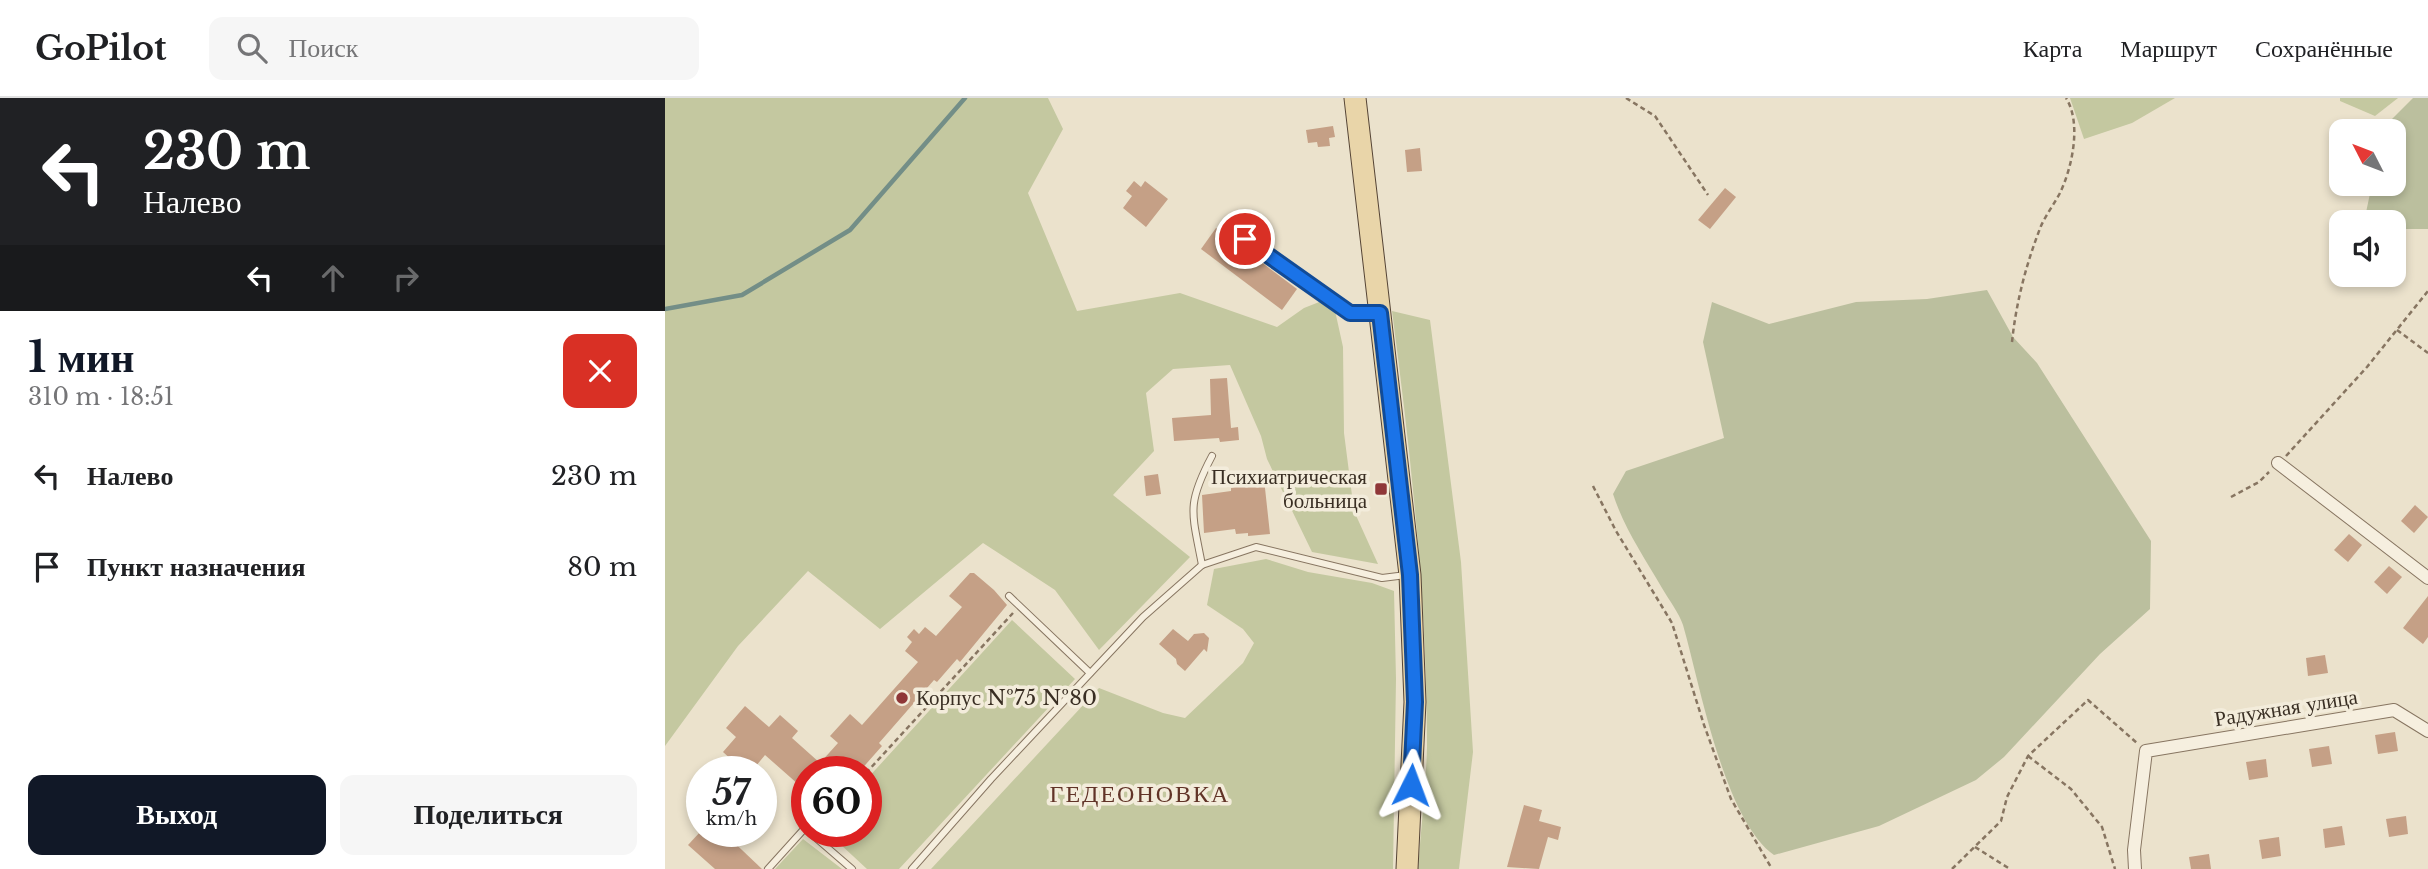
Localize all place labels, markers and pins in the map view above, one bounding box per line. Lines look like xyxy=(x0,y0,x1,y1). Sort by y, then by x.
pin xyxy=(1215,209,1275,269)
place label: Психиатрическая больница xyxy=(1211,464,1368,514)
marker: Психиатрическая больница xyxy=(1373,481,1389,497)
place label: Корпус №75 №80 xyxy=(916,685,1097,711)
marker: Корпус №75 №80 xyxy=(894,690,910,706)

